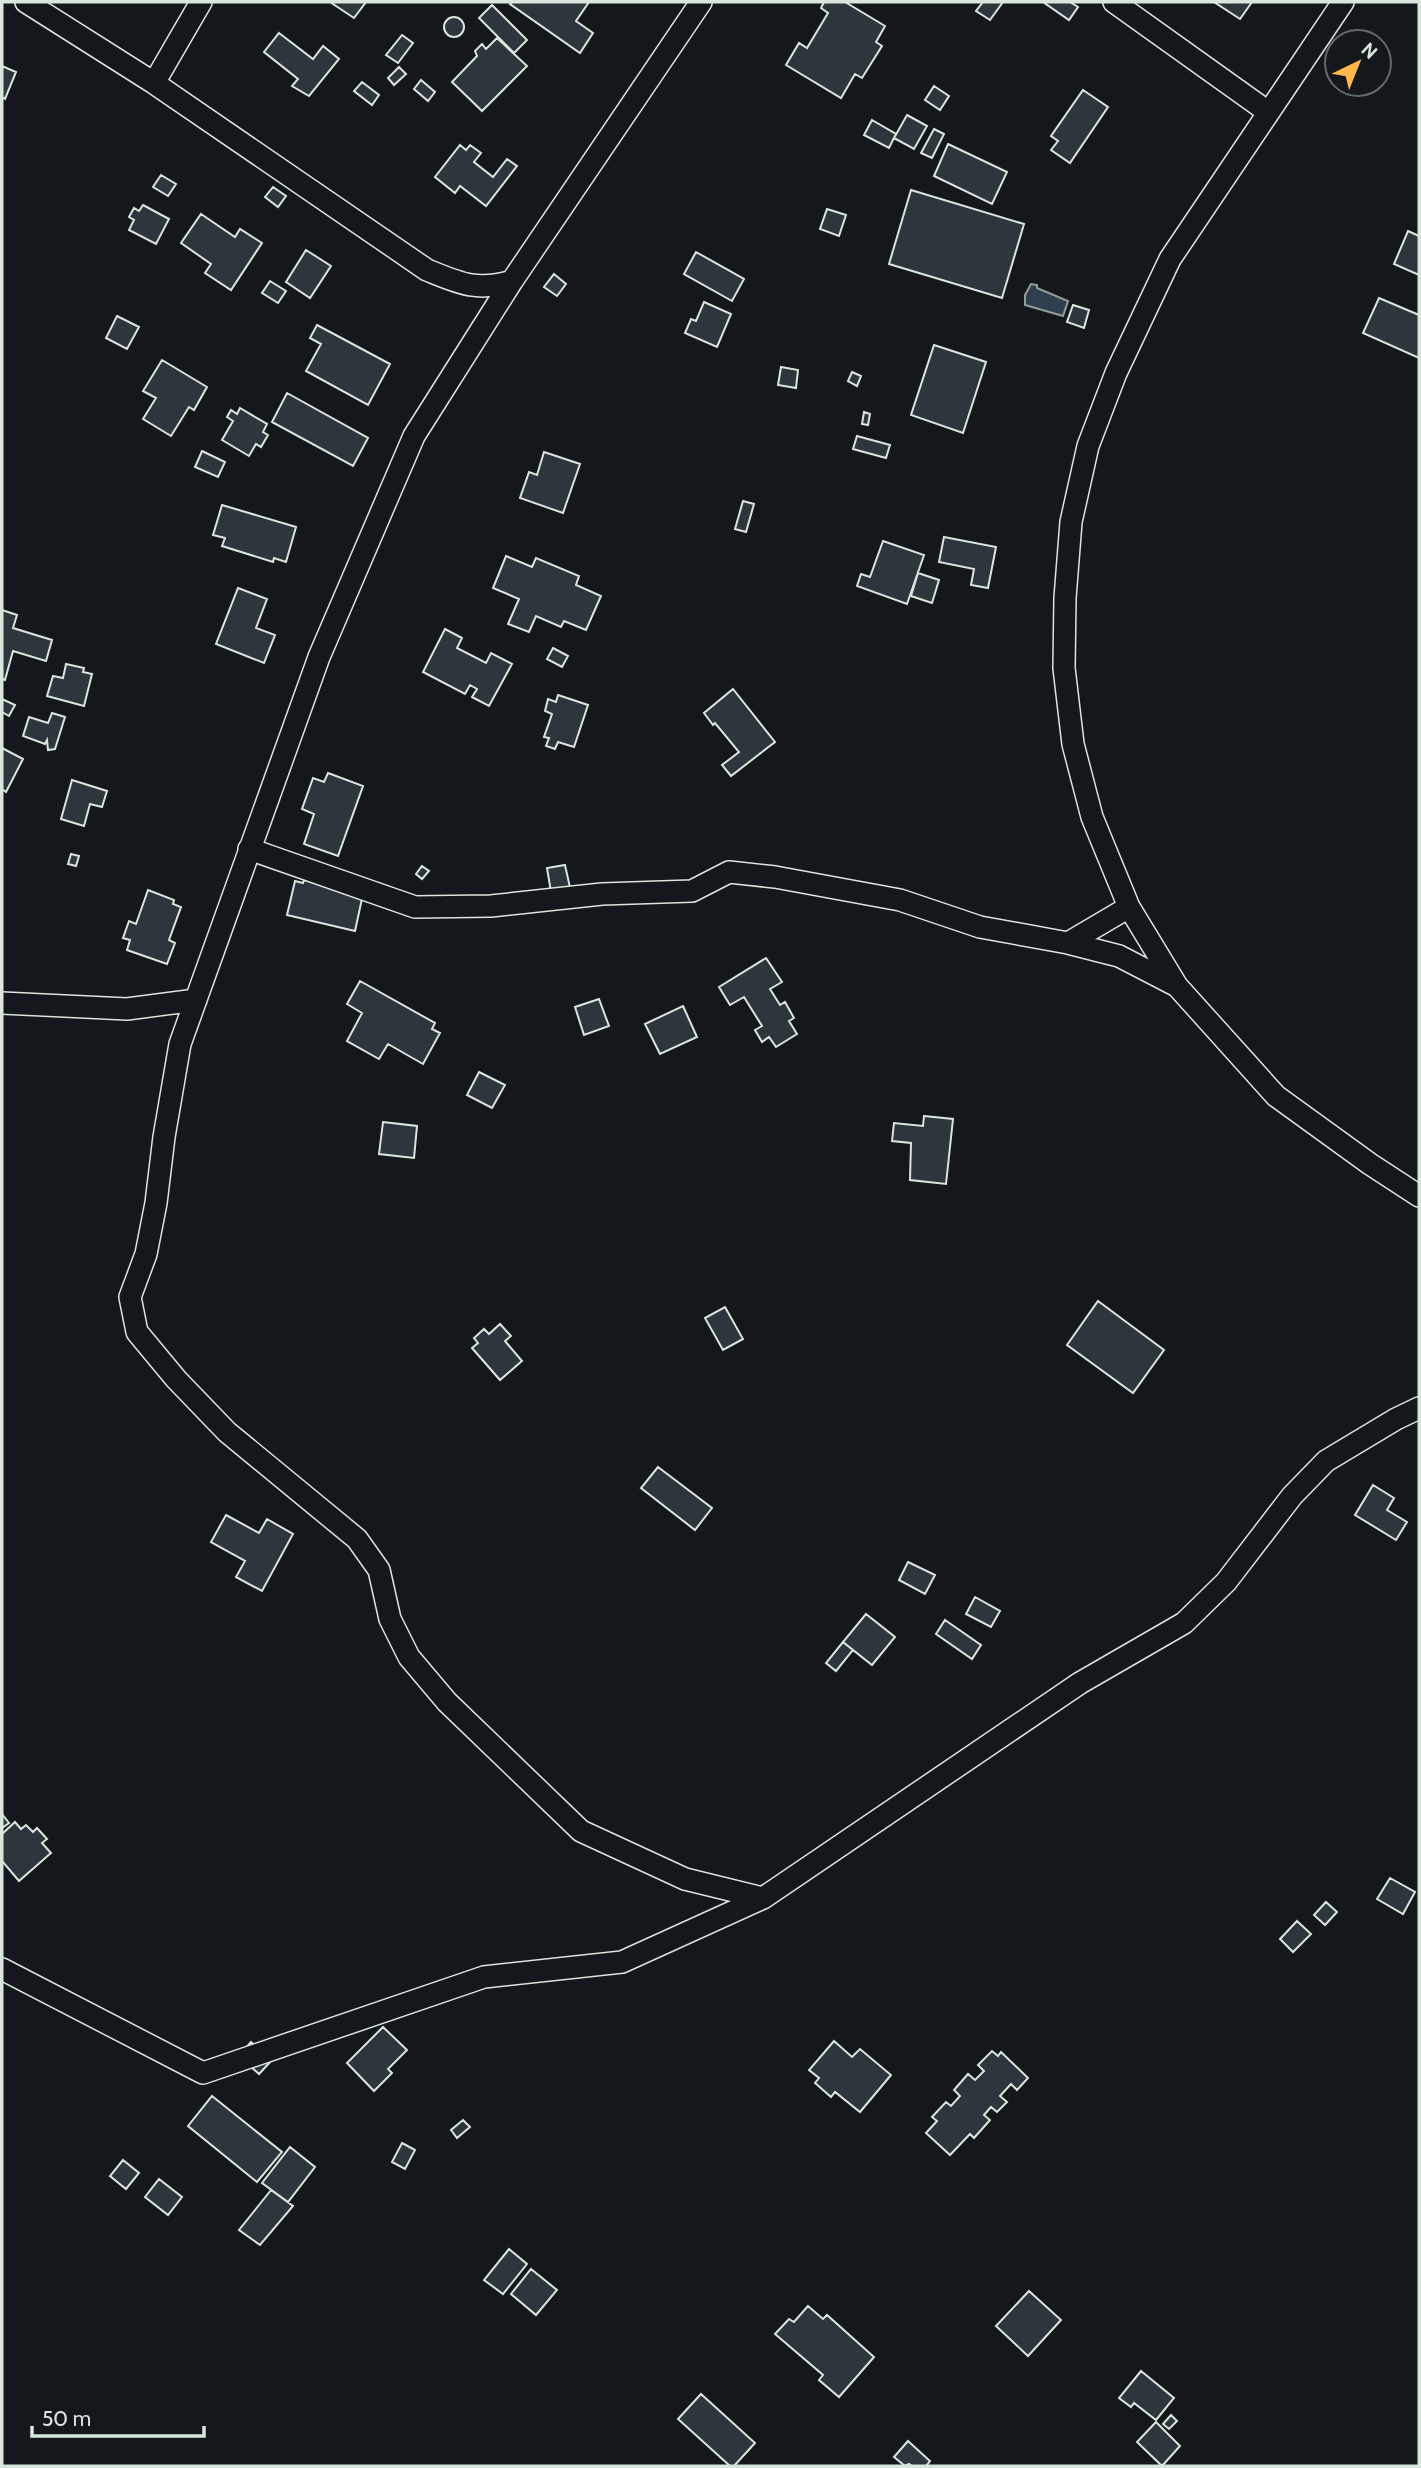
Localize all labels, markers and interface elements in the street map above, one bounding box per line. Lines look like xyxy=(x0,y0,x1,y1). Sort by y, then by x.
north arrow xyxy=(1323,28,1393,98)
text: N xyxy=(1356,38,1382,64)
scale bar xyxy=(32,2394,203,2438)
text: 50 m xyxy=(42,2406,91,2431)

